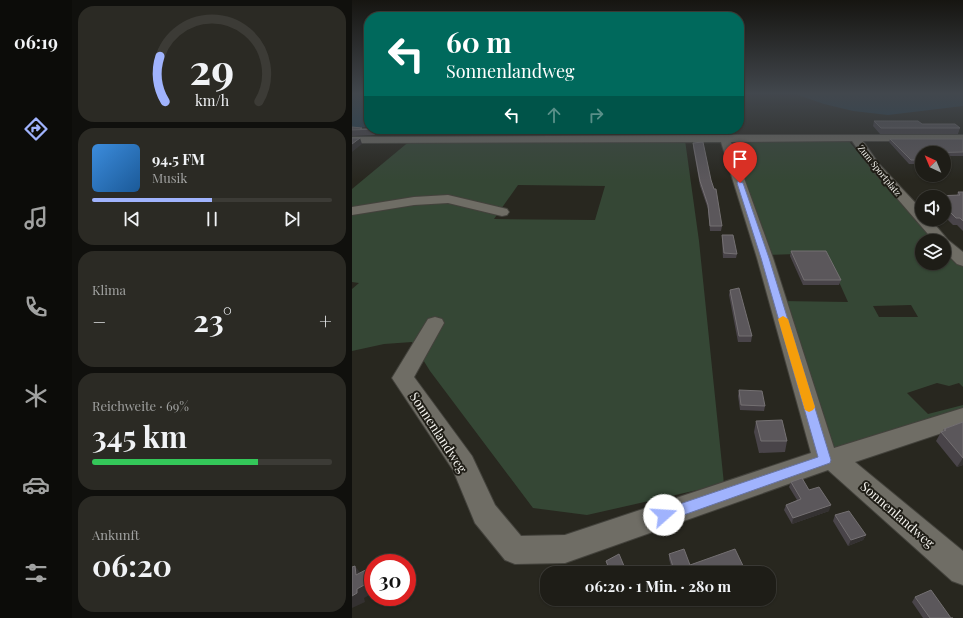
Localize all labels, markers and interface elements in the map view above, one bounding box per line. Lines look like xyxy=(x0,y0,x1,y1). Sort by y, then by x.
text: 60 m xyxy=(446,23,512,60)
icon: left xyxy=(380,28,432,80)
text: 06:19 xyxy=(14,30,58,54)
text: 29 xyxy=(190,40,234,95)
text: Sonnenlandweg xyxy=(446,59,575,83)
text: km/h xyxy=(195,91,230,110)
icon: left xyxy=(501,104,523,126)
icon: ahead xyxy=(543,104,565,126)
icon: right xyxy=(585,104,607,126)
icon: directions xyxy=(22,115,50,143)
pin xyxy=(723,142,757,183)
street label: Zum Sportplatz xyxy=(856,142,904,198)
north arrow xyxy=(915,146,951,182)
map controls xyxy=(915,146,951,270)
icon: arrive xyxy=(729,148,751,170)
text: 94.5 FM xyxy=(152,149,205,169)
text: Musik xyxy=(152,169,188,186)
button: sound xyxy=(915,190,951,226)
icon: music xyxy=(22,204,50,232)
icon: previous xyxy=(121,208,143,230)
icon: pause xyxy=(201,208,223,230)
icon: next xyxy=(281,208,303,230)
button: layers xyxy=(915,234,951,270)
text: Klima xyxy=(92,281,126,298)
icon: phone xyxy=(22,293,50,321)
text: 23° xyxy=(193,300,232,340)
text: − xyxy=(92,306,106,336)
text: + xyxy=(319,306,332,336)
icon: climate xyxy=(22,382,50,410)
street label: Sonnenlandweg xyxy=(407,388,471,476)
text: Reichweite · 69% xyxy=(92,397,189,414)
text: 345 km xyxy=(92,416,187,456)
icon: car xyxy=(22,471,50,499)
street label: Sonnenlandweg xyxy=(857,477,939,551)
position arrow xyxy=(643,494,685,536)
text: Ankunft xyxy=(92,526,139,543)
text: 06:20 xyxy=(92,545,172,585)
speed limit sign: 30 xyxy=(364,554,416,606)
icon: filters xyxy=(22,559,50,587)
text: 06:20 · 1 Min. · 280 m xyxy=(585,576,731,596)

